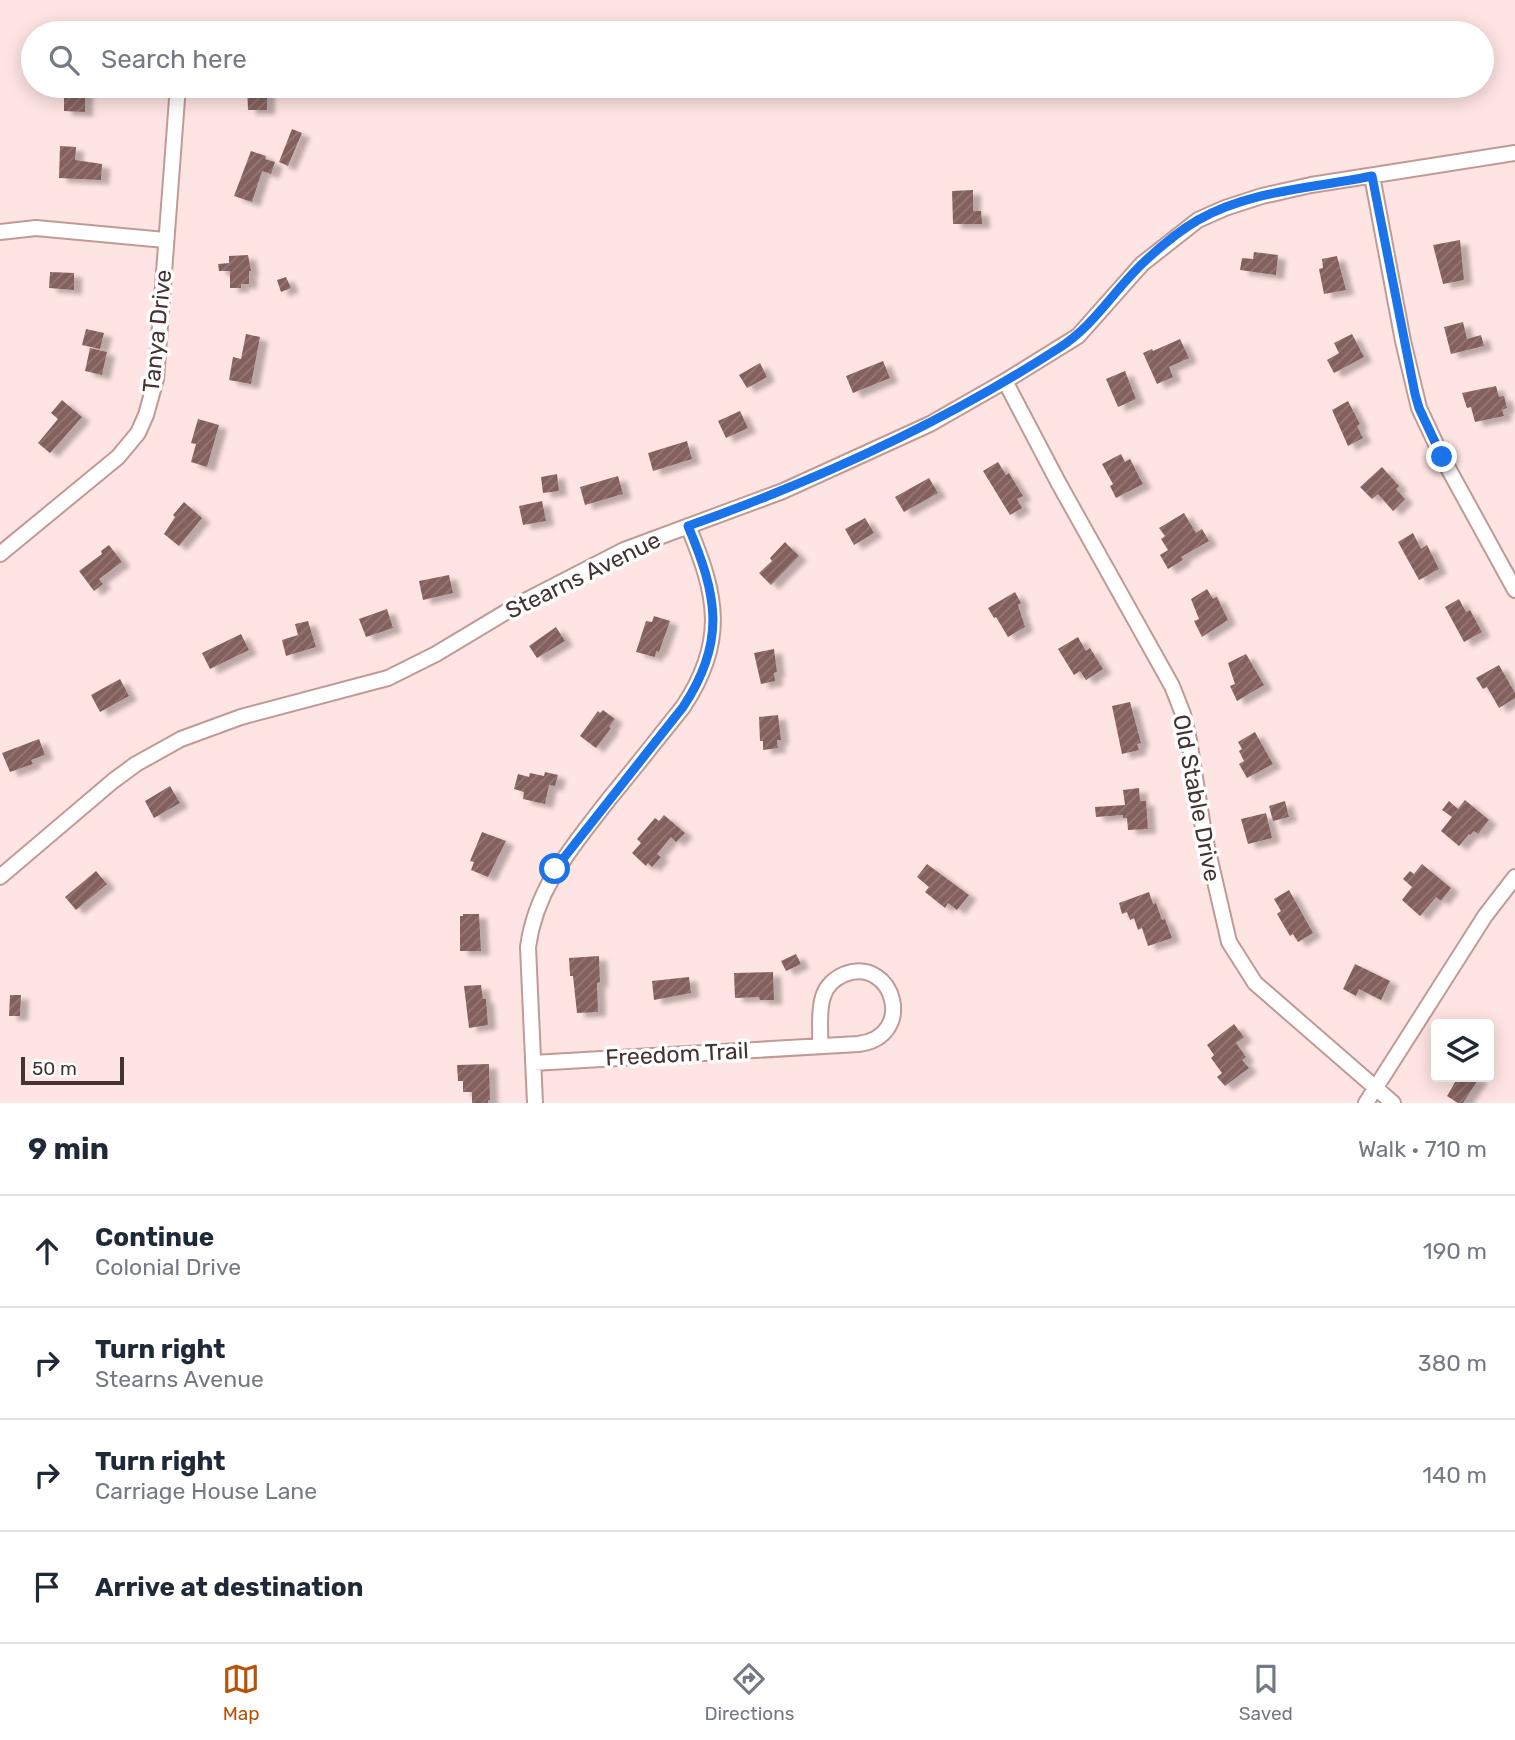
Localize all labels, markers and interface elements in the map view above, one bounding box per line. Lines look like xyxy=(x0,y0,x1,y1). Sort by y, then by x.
search box xyxy=(21,21,1494,98)
icon: search xyxy=(45,41,83,79)
text: Search here xyxy=(101,44,247,75)
street label: Tanya Drive xyxy=(137,268,177,394)
route end xyxy=(1426,441,1457,472)
street label: Stearns Avenue xyxy=(501,525,665,625)
street label: Old Stable Drive xyxy=(1167,712,1227,884)
route start xyxy=(539,853,570,884)
map controls xyxy=(1431,1019,1494,1082)
button: layers xyxy=(1431,1019,1494,1082)
street label: Freedom Trail xyxy=(605,1036,749,1072)
scale bar xyxy=(21,1054,124,1086)
text: 50 m xyxy=(32,1057,77,1080)
text: 9 min xyxy=(28,1131,109,1167)
text: Walk · 710 m xyxy=(1358,1135,1487,1163)
text: Continue xyxy=(95,1222,214,1253)
icon: ahead xyxy=(28,1232,66,1270)
text: 190 m xyxy=(1423,1237,1487,1265)
text: Colonial Drive xyxy=(95,1253,241,1281)
text: Turn right xyxy=(95,1334,225,1365)
icon: right xyxy=(28,1344,66,1382)
text: 380 m xyxy=(1418,1349,1487,1377)
text: Stearns Avenue xyxy=(95,1365,264,1393)
text: Turn right xyxy=(95,1446,225,1477)
icon: right xyxy=(28,1456,66,1494)
text: 140 m xyxy=(1422,1461,1487,1489)
text: Carriage House Lane xyxy=(95,1477,317,1505)
icon: arrive xyxy=(28,1568,66,1606)
text: Arrive at destination xyxy=(95,1572,363,1603)
tab: Map xyxy=(222,1660,260,1725)
tab: Directions xyxy=(704,1660,794,1725)
tab: Saved xyxy=(1239,1660,1293,1725)

